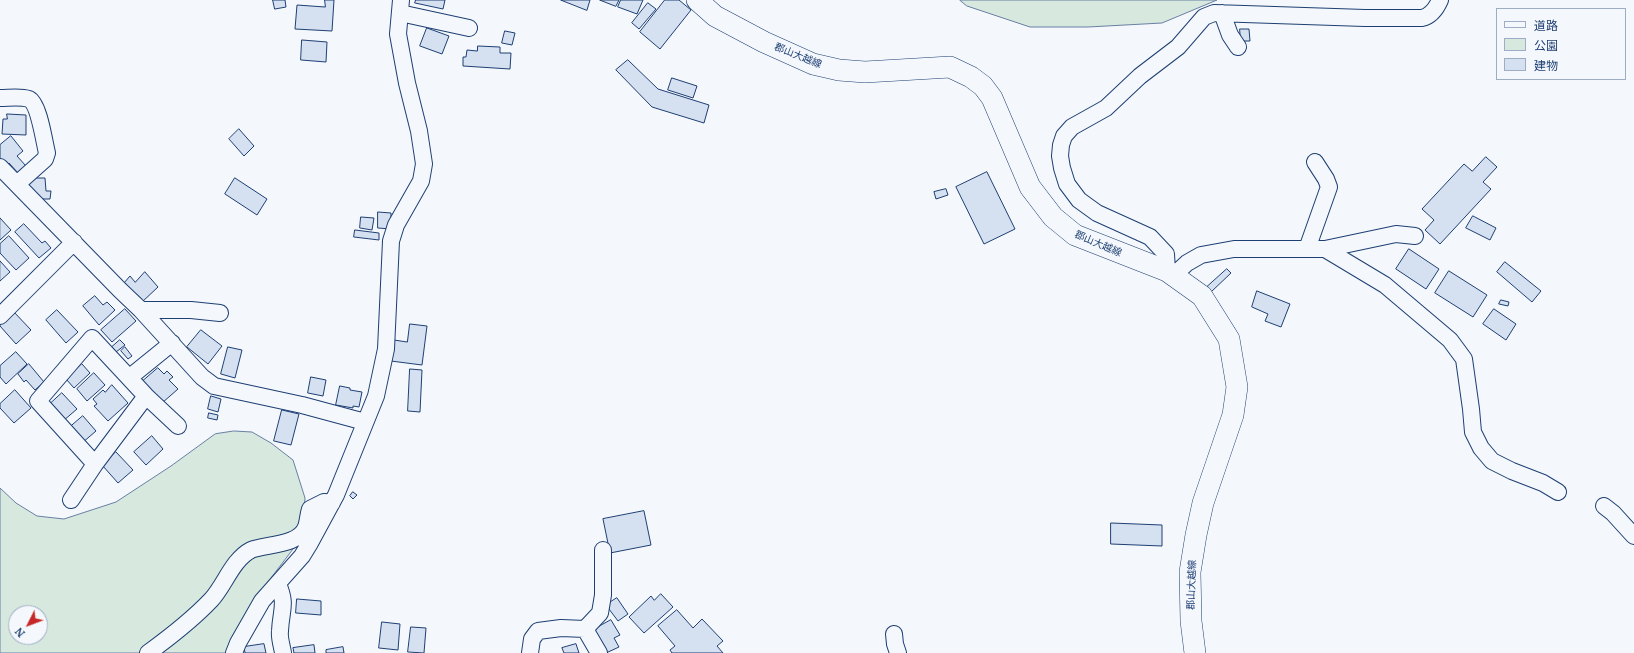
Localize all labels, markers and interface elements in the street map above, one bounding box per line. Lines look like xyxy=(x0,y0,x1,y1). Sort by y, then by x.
legend xyxy=(1496,8,1626,80)
text: 道路 xyxy=(1534,18,1558,33)
text: 公園 xyxy=(1534,38,1558,53)
street label: 郡山大越線 xyxy=(773,41,823,71)
text: 建物 xyxy=(1534,58,1558,73)
street label: 郡山大越線 xyxy=(1073,229,1123,259)
street label: 郡山大越線 xyxy=(1185,560,1199,610)
north arrow xyxy=(8,605,48,645)
text: N xyxy=(12,625,28,640)

